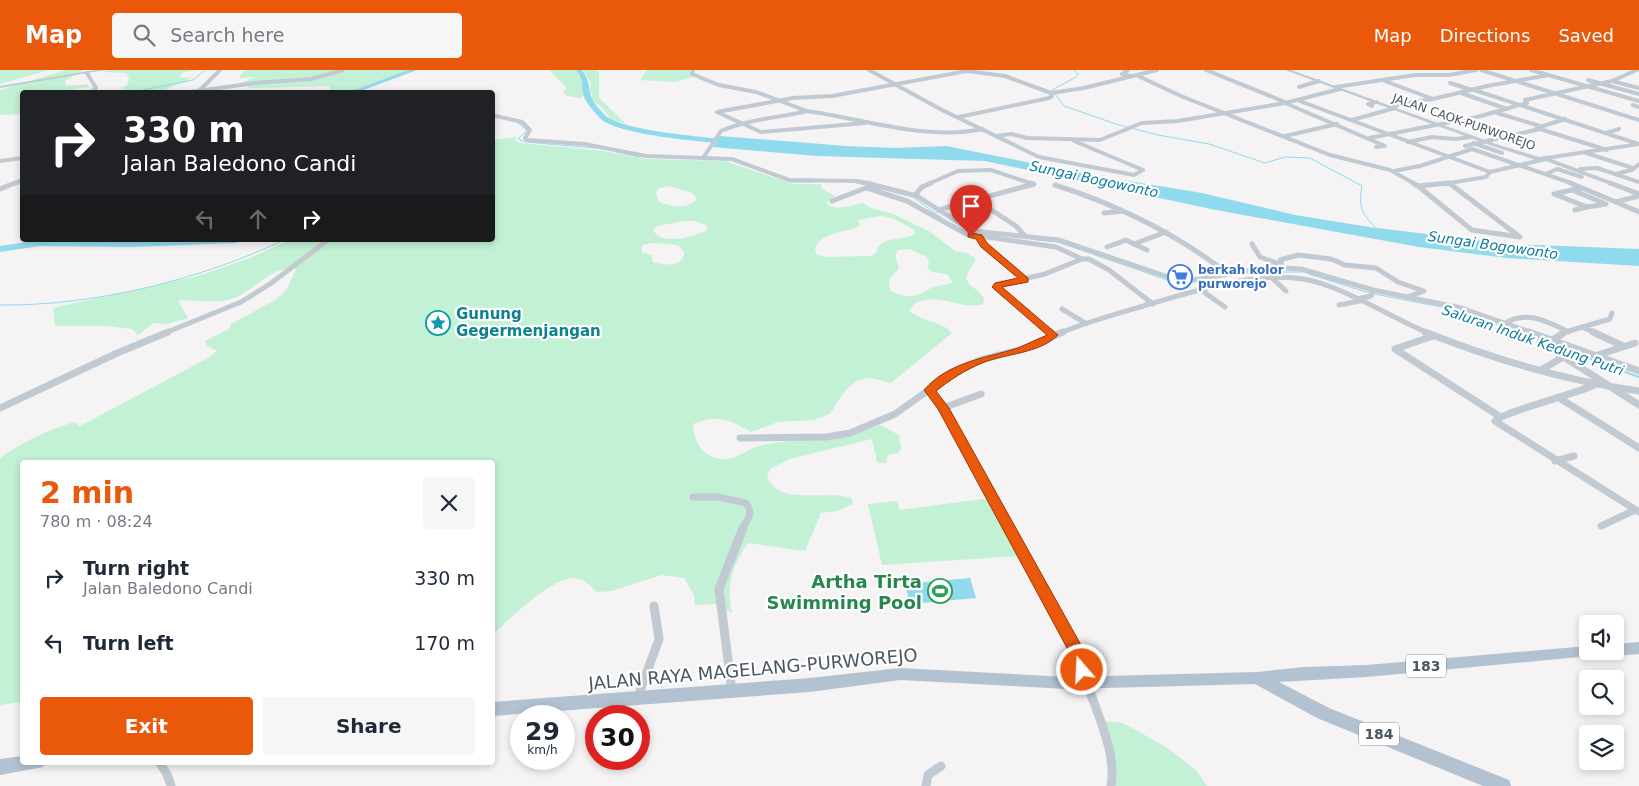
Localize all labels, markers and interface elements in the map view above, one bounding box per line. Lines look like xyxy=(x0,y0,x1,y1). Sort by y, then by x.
search box xyxy=(112,13,462,58)
text: Map xyxy=(25,21,82,49)
icon: search xyxy=(130,21,158,49)
text: Search here xyxy=(170,24,284,46)
text: Map xyxy=(1374,25,1412,46)
text: Directions xyxy=(1440,25,1530,46)
text: Saved xyxy=(1558,25,1614,46)
street label: JALAN CAOK-PURWOREJO xyxy=(1390,91,1537,153)
icon: right xyxy=(40,110,105,175)
text: 330 m xyxy=(123,110,245,150)
text: Jalan Baledono Candi xyxy=(123,151,356,176)
water label: Sungai Bogowonto xyxy=(1028,158,1160,200)
pin xyxy=(950,185,992,236)
icon: arrive xyxy=(957,192,985,220)
icon: left xyxy=(191,205,219,233)
icon: ahead xyxy=(244,205,272,233)
icon: right xyxy=(297,205,325,233)
water label: Sungai Bogowonto xyxy=(1427,228,1559,262)
place label: berkah kolor purworejo xyxy=(1198,263,1284,291)
supermarket icon: berkah kolor purworejo xyxy=(1167,264,1193,290)
water label: Saluran Induk Kedung Putri xyxy=(1440,301,1626,379)
place label: Gunung Gegermenjangan xyxy=(456,305,601,340)
place icon: Gunung Gegermenjangan xyxy=(425,310,451,336)
text: 2 min xyxy=(40,475,134,510)
button: close xyxy=(423,477,475,529)
text: 780 m · 08:24 xyxy=(40,512,153,531)
text: Turn right xyxy=(83,557,189,579)
icon: right xyxy=(40,564,68,592)
text: 330 m xyxy=(414,567,475,589)
place label: Artha Tirta Swimming Pool xyxy=(766,571,922,613)
sports icon: Artha Tirta Swimming Pool xyxy=(927,578,953,604)
text: Jalan Baledono Candi xyxy=(83,579,253,598)
map controls xyxy=(1579,615,1624,770)
button: sound xyxy=(1579,615,1624,660)
icon: left xyxy=(40,629,68,657)
text: Turn left xyxy=(83,632,174,654)
text: 170 m xyxy=(414,632,475,654)
position arrow xyxy=(1055,643,1107,695)
street label: JALAN RAYA MAGELANG-PURWOREJO xyxy=(587,644,918,694)
road number: 183 xyxy=(1406,654,1446,678)
button: search xyxy=(1579,670,1624,715)
button: Exit xyxy=(40,697,253,755)
button: Share xyxy=(263,697,475,755)
speed limit sign: 30 xyxy=(585,705,650,770)
text: 29 xyxy=(525,717,560,746)
road number: 184 xyxy=(1359,722,1399,746)
button: layers xyxy=(1579,725,1624,770)
text: km/h xyxy=(527,743,558,757)

